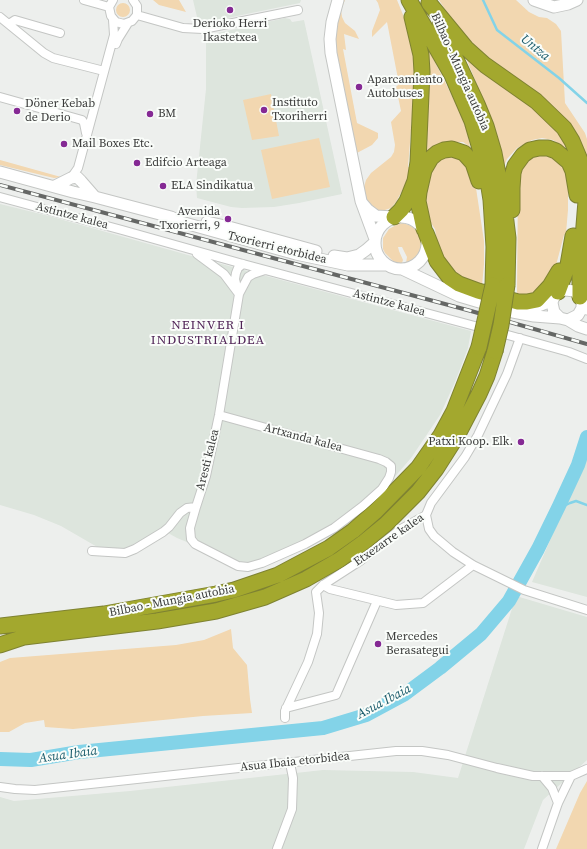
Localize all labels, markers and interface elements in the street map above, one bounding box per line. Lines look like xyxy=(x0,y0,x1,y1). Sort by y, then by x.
marker: Derioko Herri Ikastetxea xyxy=(225,5,235,15)
street label: Bilbao - Mungia autobia xyxy=(428,11,492,133)
place label: Derioko Herri Ikastetxea xyxy=(193,17,267,45)
water label: Untza xyxy=(517,31,553,65)
place label: Aparcamiento Autobuses xyxy=(367,73,443,101)
marker: Aparcamiento Autobuses xyxy=(354,82,364,92)
place label: Instituto Txoriherri xyxy=(272,96,327,124)
place label: Döner Kebab de Derio xyxy=(25,97,95,125)
marker: Instituto Txoriherri xyxy=(259,105,269,115)
marker: Döner Kebab de Derio xyxy=(12,106,22,116)
place label: BM xyxy=(158,107,176,121)
marker: BM xyxy=(145,109,155,119)
place label: Mail Boxes Etc. xyxy=(72,137,153,151)
marker: Mail Boxes Etc. xyxy=(59,139,69,149)
place label: Edifcio Arteaga xyxy=(145,156,227,170)
marker: Edifcio Arteaga xyxy=(132,158,142,168)
place label: ELA Sindikatua xyxy=(171,179,253,193)
marker: ELA Sindikatua xyxy=(158,181,168,191)
street label: Astintze kalea xyxy=(34,199,110,233)
place label: Avenida Txorierri, 9 xyxy=(160,205,220,233)
marker: Avenida Txorierri, 9 xyxy=(223,214,233,224)
street label: Txorierri etorbidea xyxy=(226,229,328,267)
street label: Astintze kalea xyxy=(351,286,427,320)
district label: NEINVER I INDUSTRIALDEA xyxy=(151,318,265,349)
street label: Artxanda kalea xyxy=(262,421,344,455)
street label: Aresti kalea xyxy=(193,428,223,492)
place label: Patxi Koop. Elk. xyxy=(428,435,513,449)
marker: Patxi Koop. Elk. xyxy=(516,437,526,447)
street label: Etxezarre kalea xyxy=(351,511,427,569)
street label: Bilbao - Mungia autobia xyxy=(108,582,236,620)
place label: Mercedes Berasategui xyxy=(386,630,449,658)
marker: Mercedes Berasategui xyxy=(373,639,383,649)
water label: Asua Ibaia xyxy=(354,681,414,723)
water label: Asua Ibaia xyxy=(38,743,98,767)
street label: Asua Ibaia etorbidea xyxy=(240,749,350,775)

